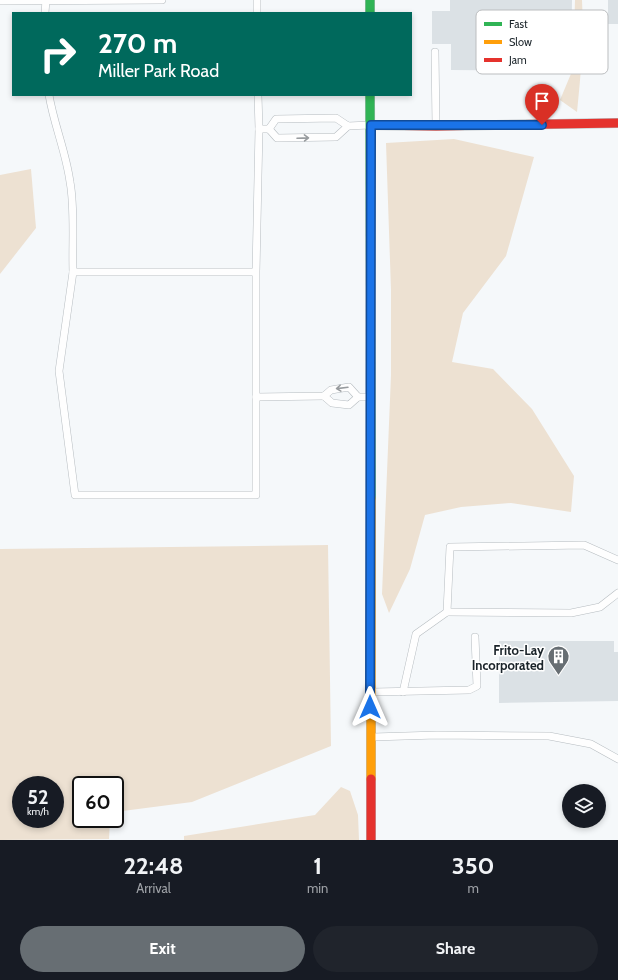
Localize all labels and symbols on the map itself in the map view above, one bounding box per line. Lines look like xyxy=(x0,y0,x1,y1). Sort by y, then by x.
legend xyxy=(476,10,608,74)
text: Fast xyxy=(509,17,528,31)
text: Slow xyxy=(509,35,532,49)
text: Jam xyxy=(508,53,527,67)
pin xyxy=(525,84,559,125)
one-way arrow xyxy=(296,134,309,141)
one-way arrow xyxy=(336,384,349,392)
place label: Frito-Lay Incorporated xyxy=(472,642,544,673)
building icon: Frito-Lay Incorporated xyxy=(546,644,572,677)
position arrow xyxy=(349,686,391,728)
speed limit sign: 60 xyxy=(72,776,124,828)

